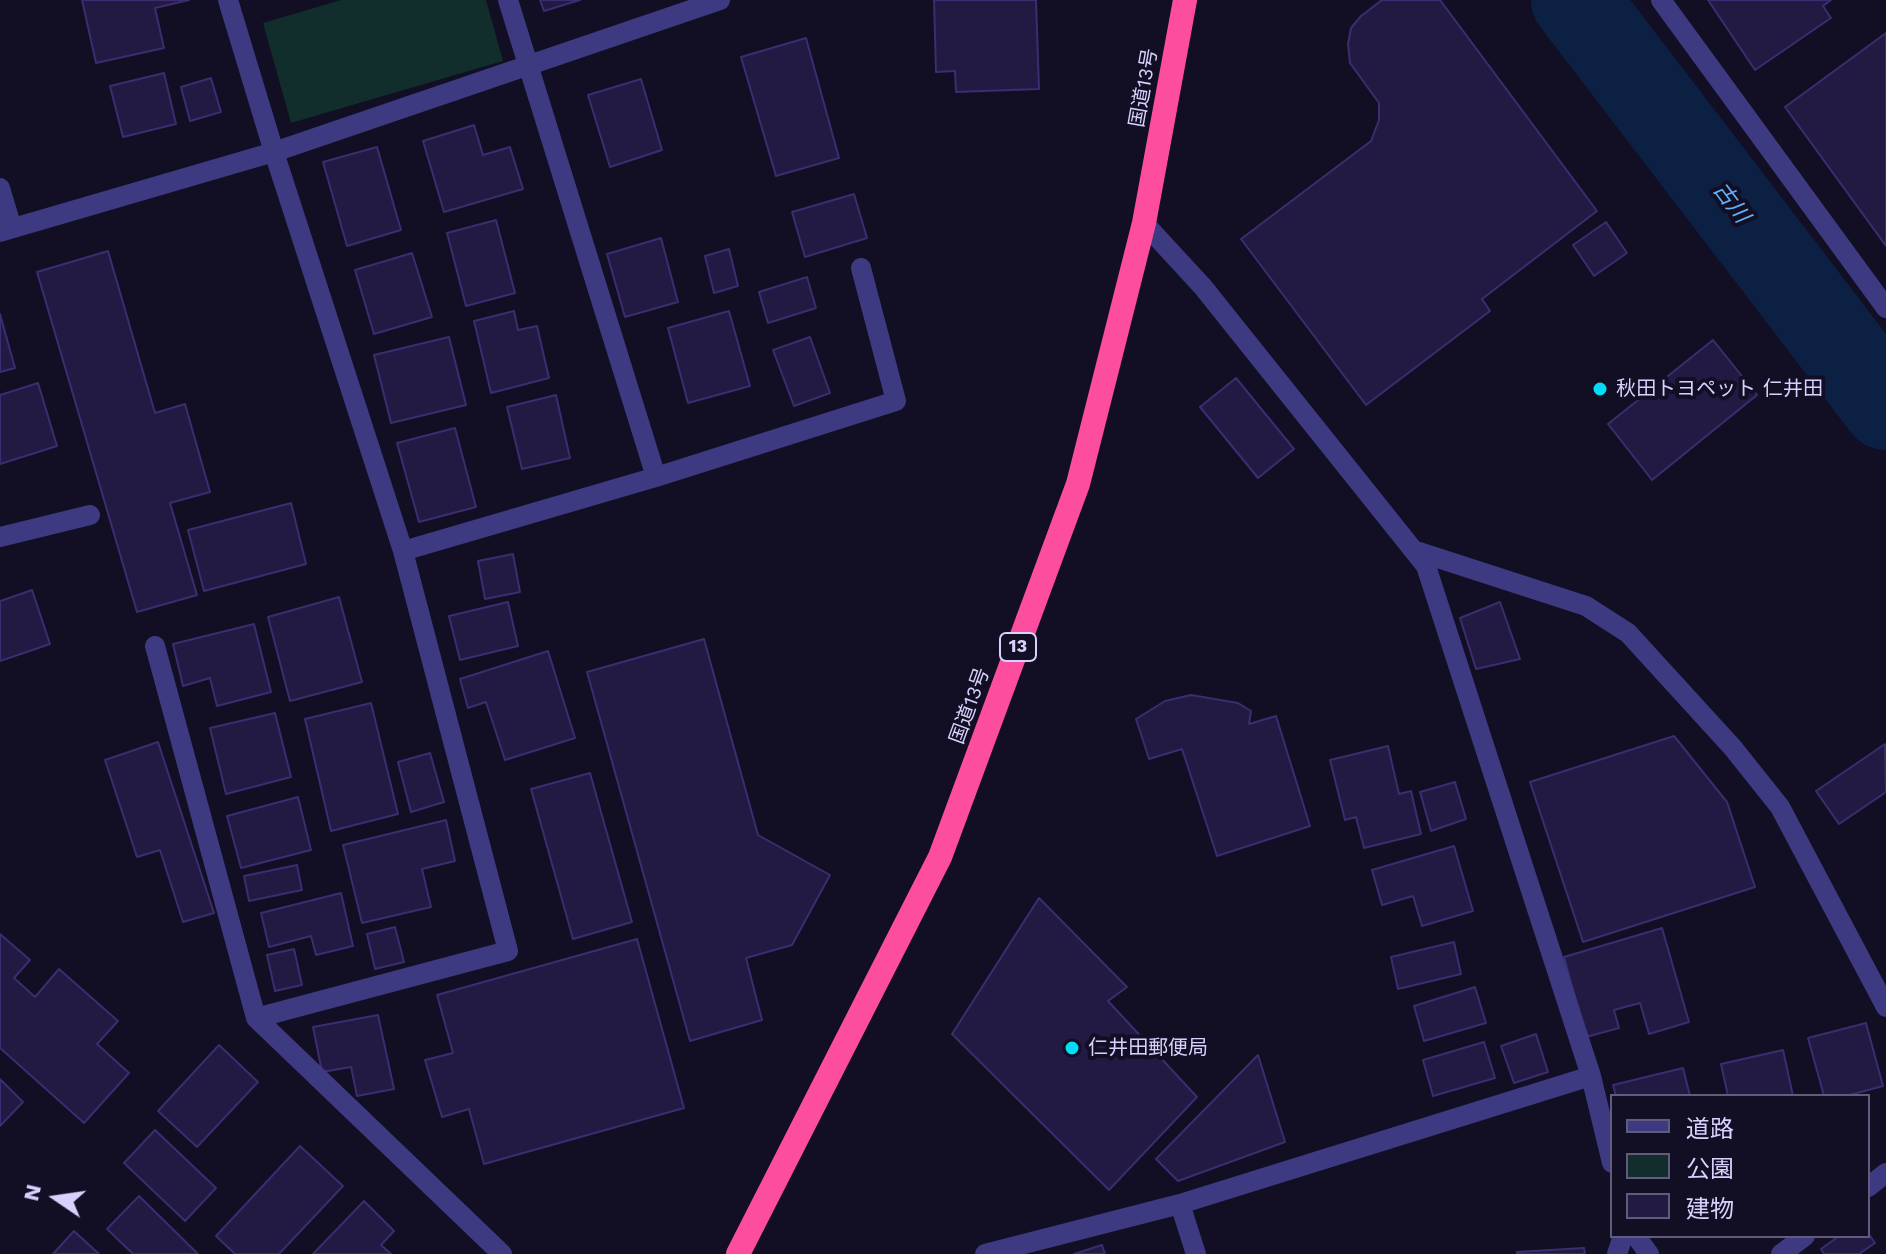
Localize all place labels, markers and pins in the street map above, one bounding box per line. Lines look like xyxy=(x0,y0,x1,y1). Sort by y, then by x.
place label: 秋田トヨペット 仁井田 xyxy=(1616,377,1823,401)
marker: 秋田トヨペット 仁井田 xyxy=(1591,380,1609,398)
place label: 仁井田郵便局 xyxy=(1088,1036,1208,1060)
marker: 仁井田郵便局 xyxy=(1063,1039,1081,1057)

